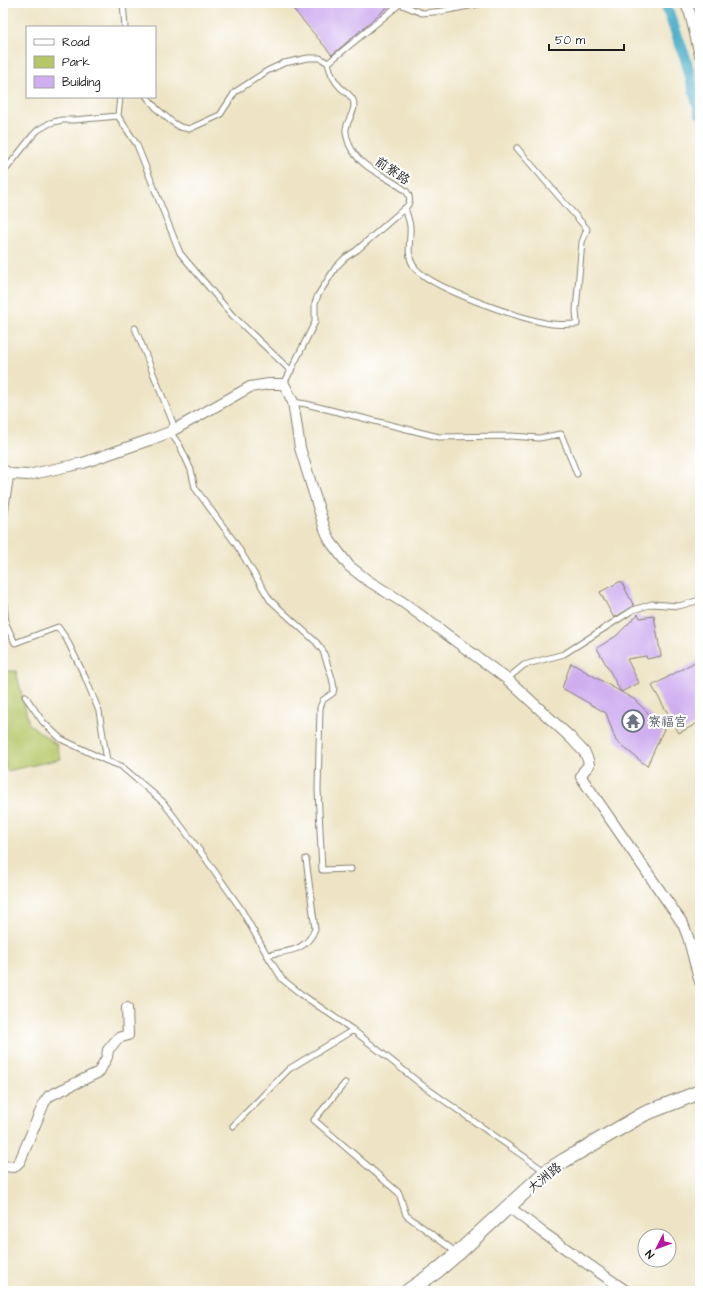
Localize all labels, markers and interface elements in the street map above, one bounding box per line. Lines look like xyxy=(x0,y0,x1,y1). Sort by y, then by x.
legend xyxy=(26,26,156,98)
scale bar xyxy=(549,26,624,52)
text: 50 m xyxy=(555,32,586,49)
text: Road xyxy=(62,34,90,51)
text: Park xyxy=(62,54,90,71)
text: Building xyxy=(62,74,100,92)
street label: 前寮路 xyxy=(371,152,414,189)
temple icon: 寮福宮 xyxy=(620,708,646,734)
place label: 寮福宮 xyxy=(648,713,687,731)
street label: 大洲路 xyxy=(524,1159,565,1197)
north arrow xyxy=(637,1228,677,1268)
text: N xyxy=(642,1247,658,1262)

